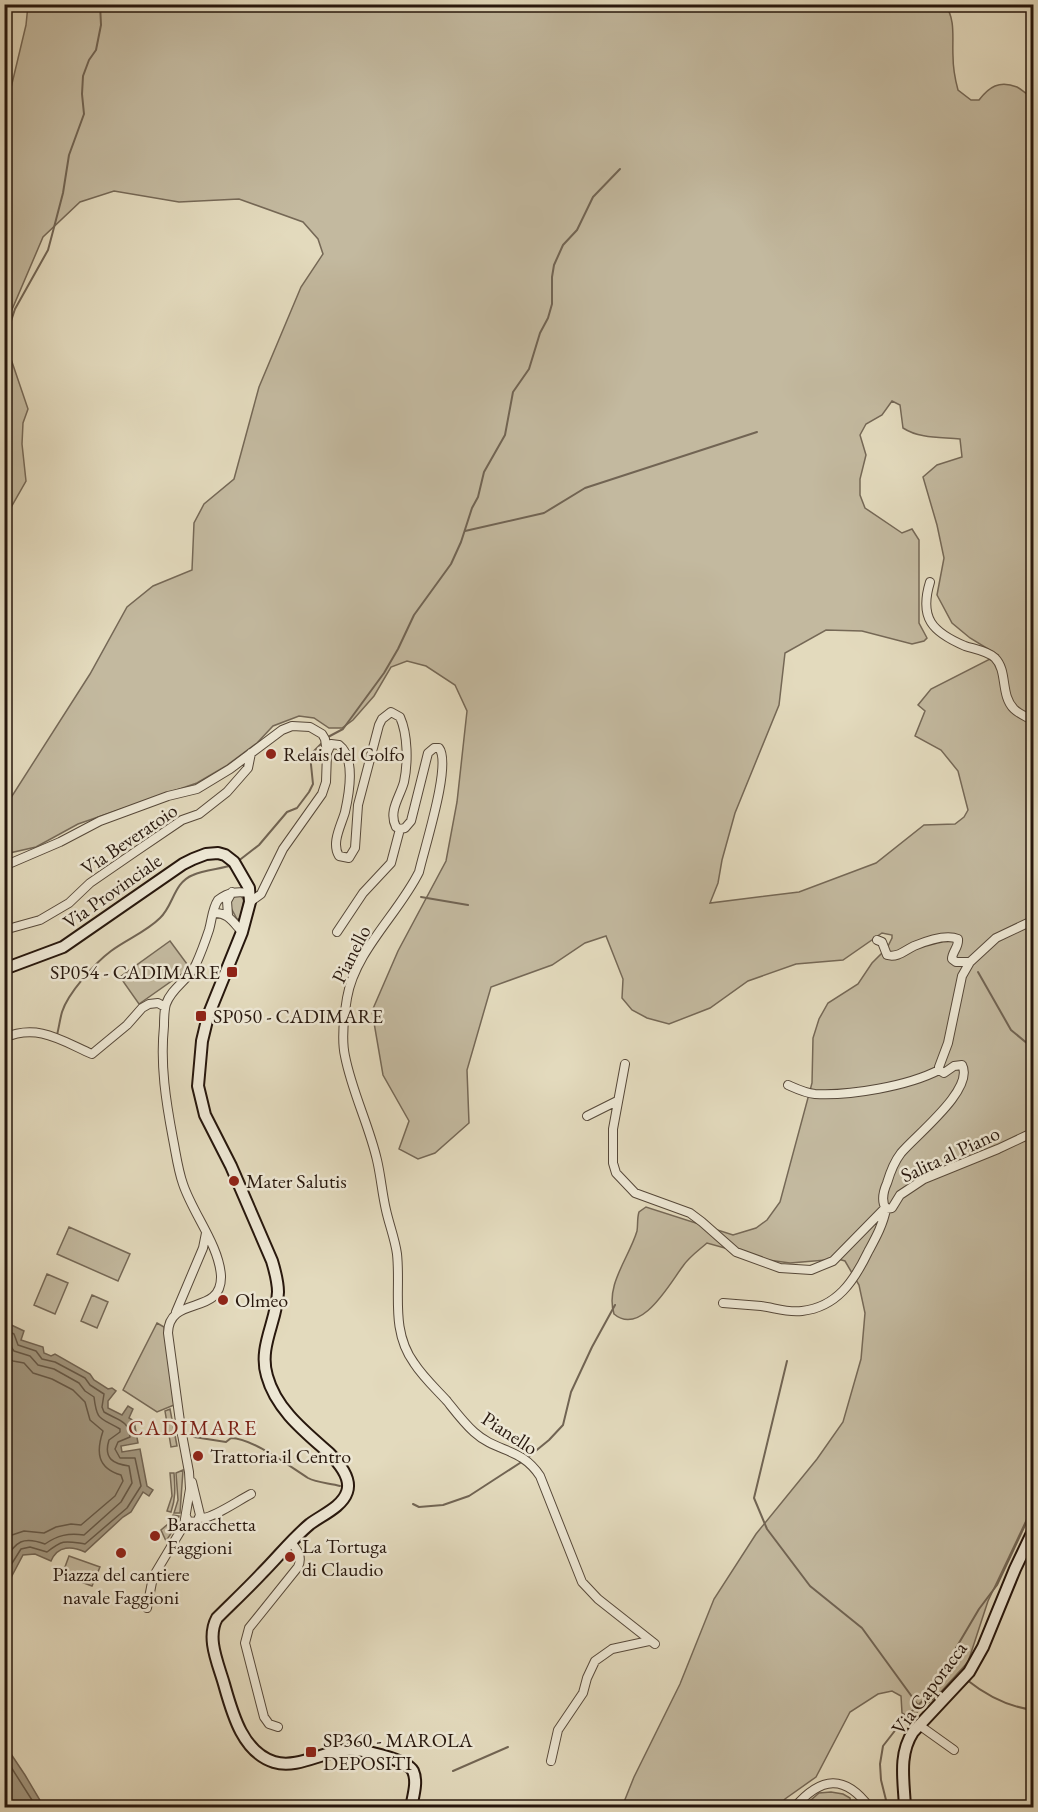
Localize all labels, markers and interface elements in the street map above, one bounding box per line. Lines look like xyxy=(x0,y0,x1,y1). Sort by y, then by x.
place label: Relais del Golfo xyxy=(283,741,405,767)
marker: Relais del Golfo xyxy=(264,747,278,761)
street label: Via Beveratoio xyxy=(76,797,182,881)
street label: Via Provinciale xyxy=(57,847,167,935)
street label: Pianello xyxy=(325,920,377,987)
place label: SP054 - CADIMARE xyxy=(50,959,220,985)
marker: SP054 - CADIMARE xyxy=(225,965,239,979)
place label: SP050 - CADIMARE xyxy=(213,1003,383,1029)
marker: SP050 - CADIMARE xyxy=(194,1009,208,1023)
street label: Salita al Piano xyxy=(896,1120,1004,1188)
place label: Mater Salutis xyxy=(246,1168,347,1194)
marker: Mater Salutis xyxy=(227,1174,241,1188)
place label: Olmeo xyxy=(235,1287,288,1313)
marker: Olmeo xyxy=(216,1293,230,1307)
street label: Pianello xyxy=(477,1405,543,1461)
district label: CADIMARE xyxy=(128,1413,258,1442)
place label: Trattoria il Centro xyxy=(210,1443,351,1469)
marker: Trattoria il Centro xyxy=(191,1449,205,1463)
place label: Baracchetta Faggioni xyxy=(167,1511,256,1560)
marker: Baracchetta Faggioni xyxy=(148,1529,162,1543)
place label: La Tortuga di Claudio xyxy=(302,1533,387,1582)
marker: Piazza del cantiere navale Faggioni xyxy=(114,1546,128,1560)
marker: La Tortuga di Claudio xyxy=(283,1550,297,1564)
place label: Piazza del cantiere navale Faggioni xyxy=(52,1561,190,1610)
street label: Via Caporacca xyxy=(885,1636,973,1740)
place label: SP360 - MAROLA DEPOSITI xyxy=(323,1727,473,1776)
marker: SP360 - MAROLA DEPOSITI xyxy=(304,1745,318,1759)

